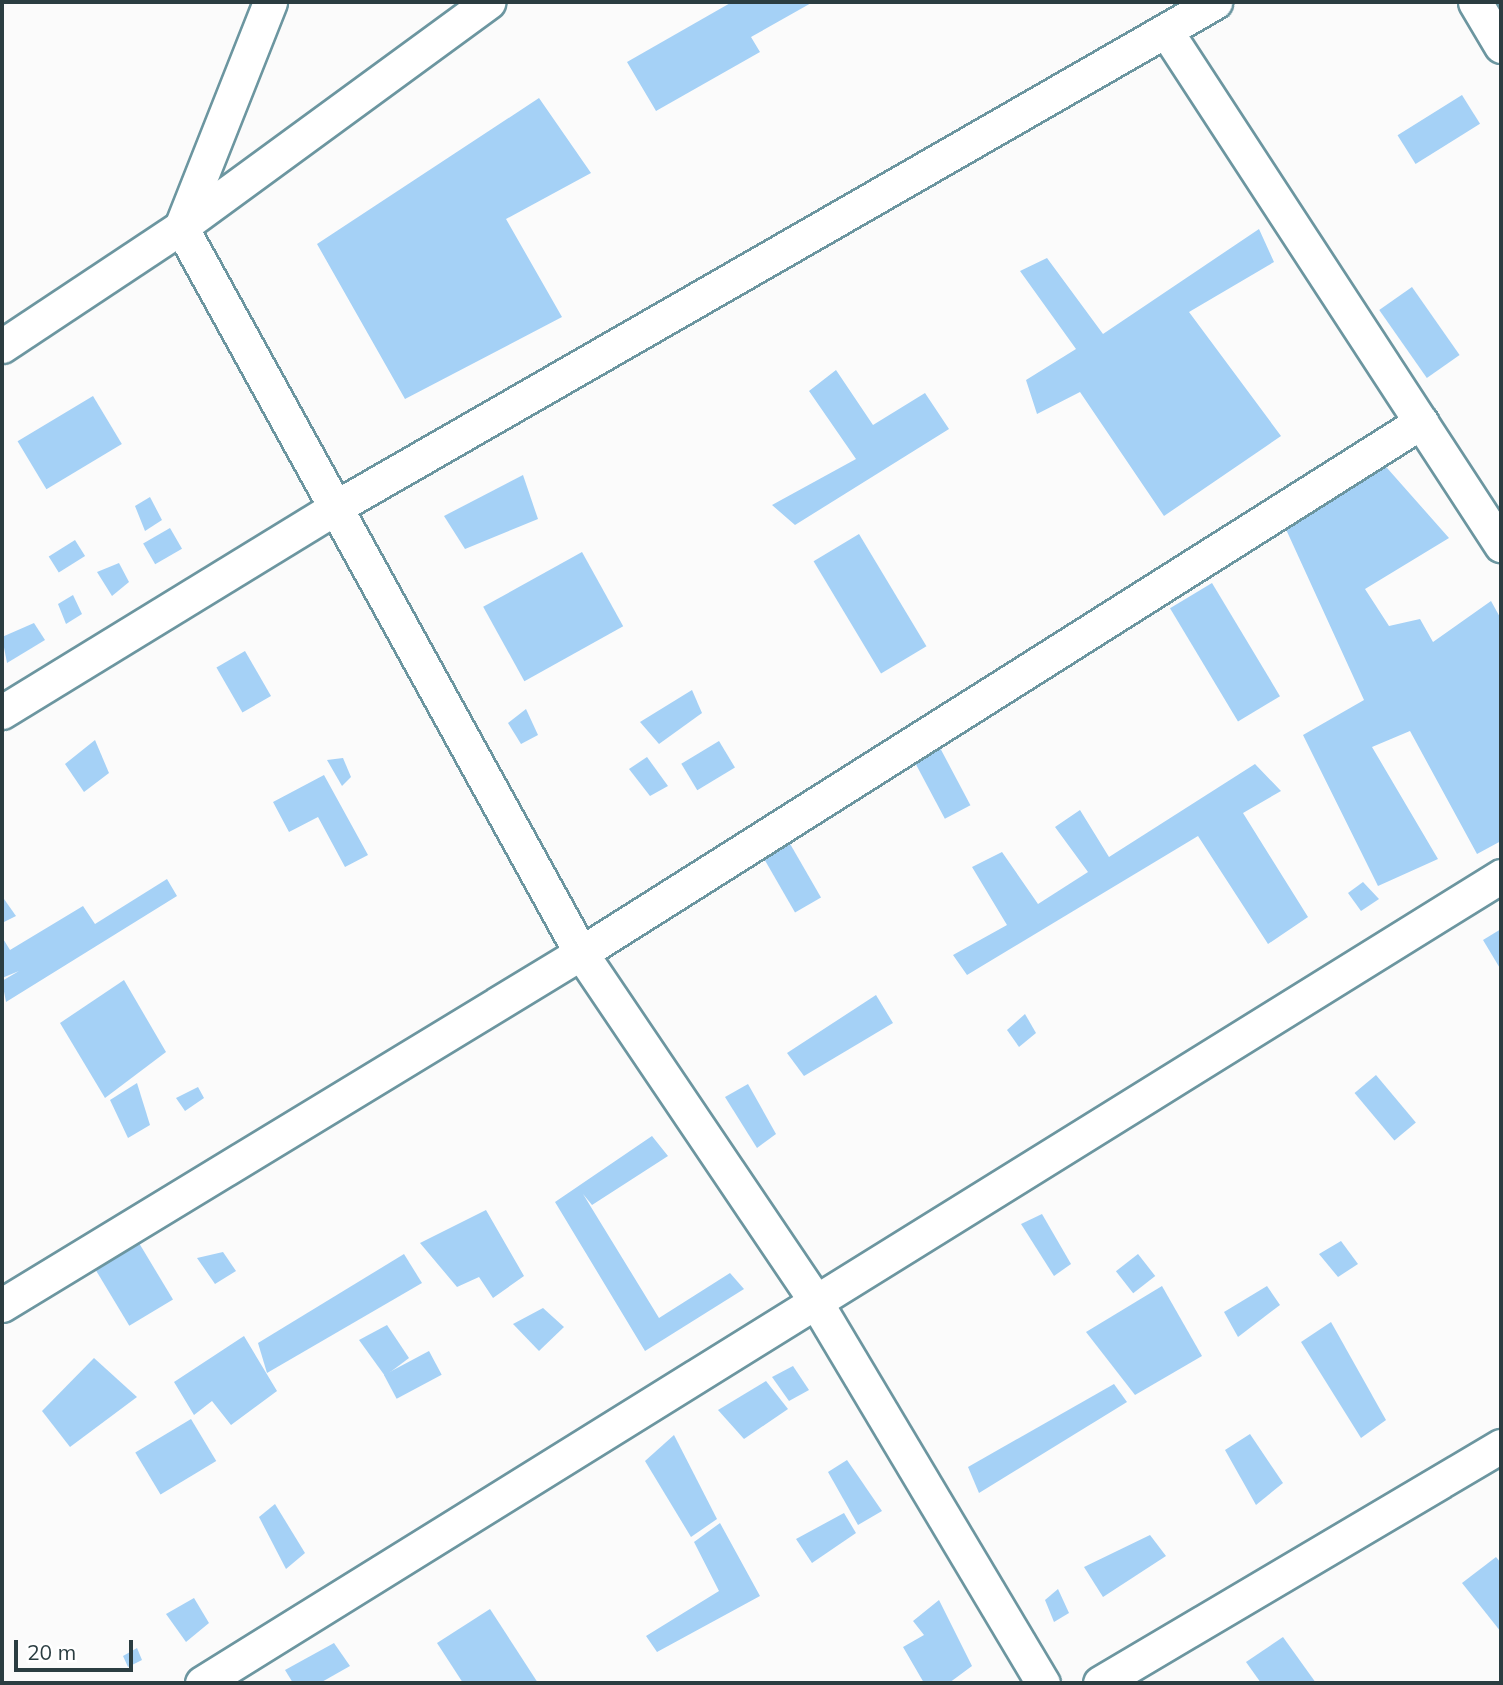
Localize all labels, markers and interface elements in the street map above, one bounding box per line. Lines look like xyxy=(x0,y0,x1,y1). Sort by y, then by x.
scale bar xyxy=(18,1626,136,1670)
text: 20 m xyxy=(27,1639,76,1665)

